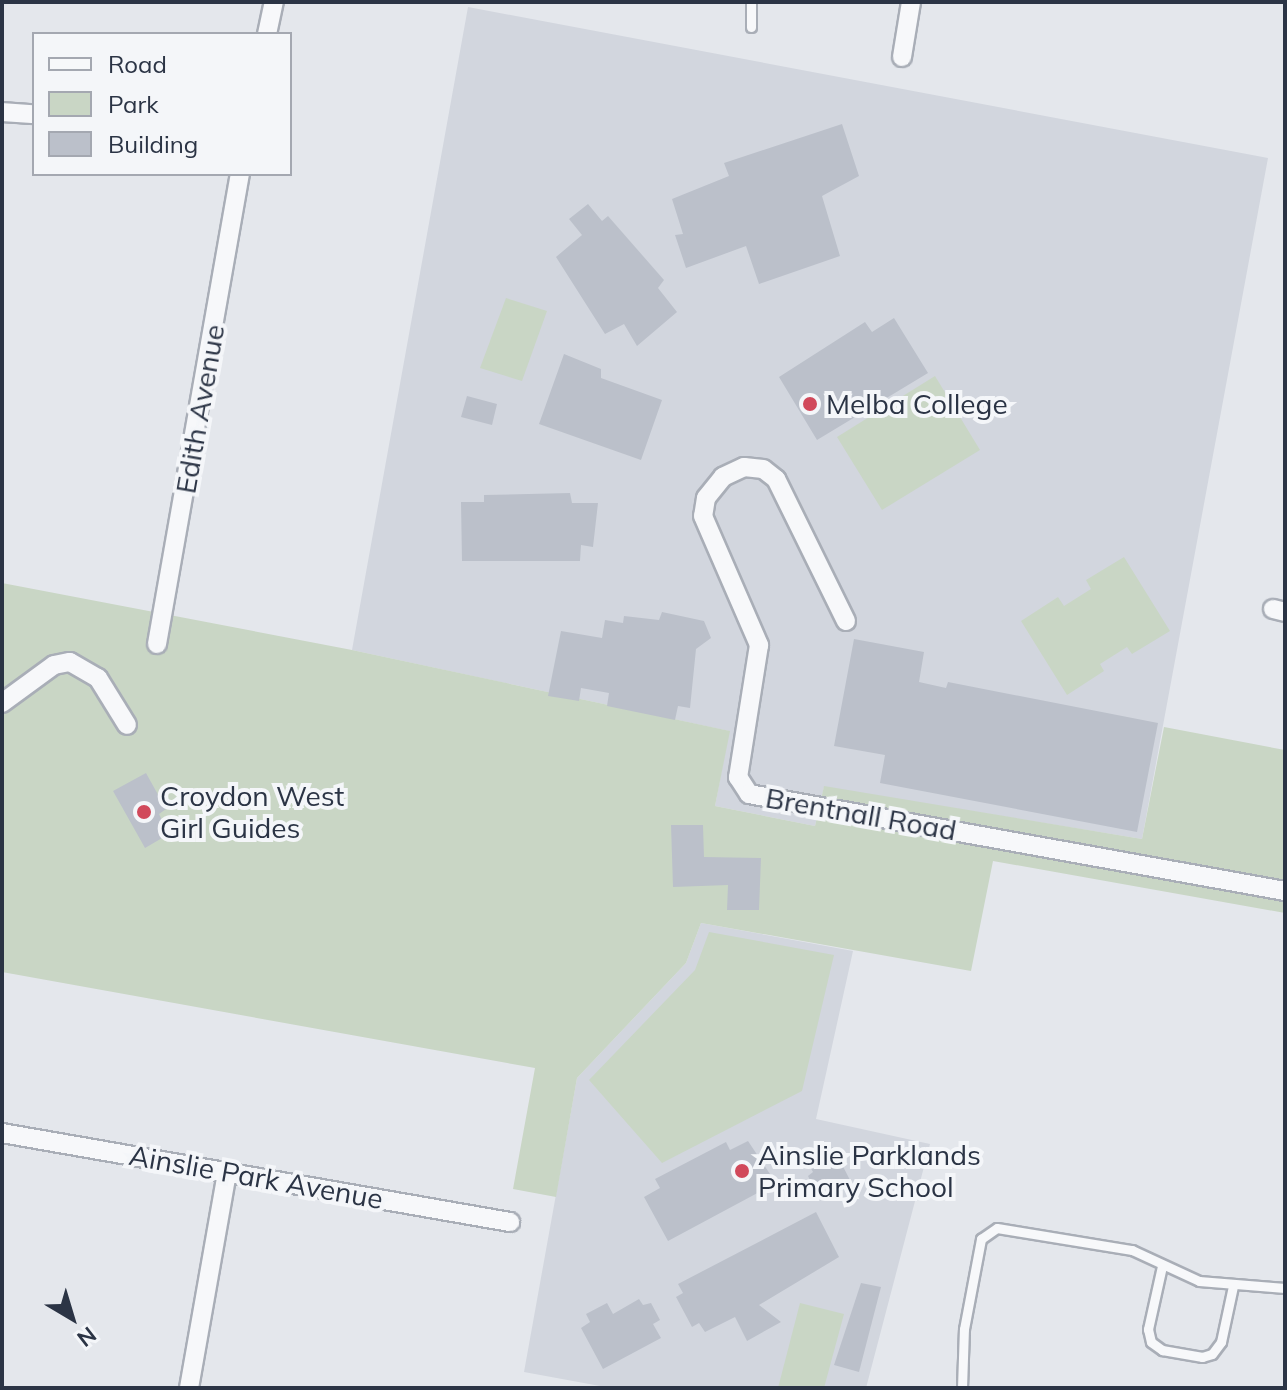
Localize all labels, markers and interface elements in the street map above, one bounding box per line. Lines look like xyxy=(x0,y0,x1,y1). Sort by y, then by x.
legend xyxy=(32,32,292,176)
text: Road xyxy=(108,49,167,79)
text: Park xyxy=(108,89,159,119)
text: Building xyxy=(108,129,198,159)
street label: Edith Avenue xyxy=(169,322,231,496)
place label: Melba College xyxy=(826,387,1008,421)
marker: Melba College xyxy=(801,395,819,413)
place label: Croydon West Girl Guides xyxy=(160,779,344,845)
street label: Brentnall Road xyxy=(763,781,959,847)
marker: Croydon West Girl Guides xyxy=(135,803,153,821)
street label: Ainslie Park Avenue xyxy=(126,1138,386,1216)
place label: Ainslie Parklands Primary School xyxy=(758,1138,981,1204)
marker: Ainslie Parklands Primary School xyxy=(733,1162,751,1180)
north arrow xyxy=(32,1278,112,1358)
text: N xyxy=(72,1321,102,1353)

